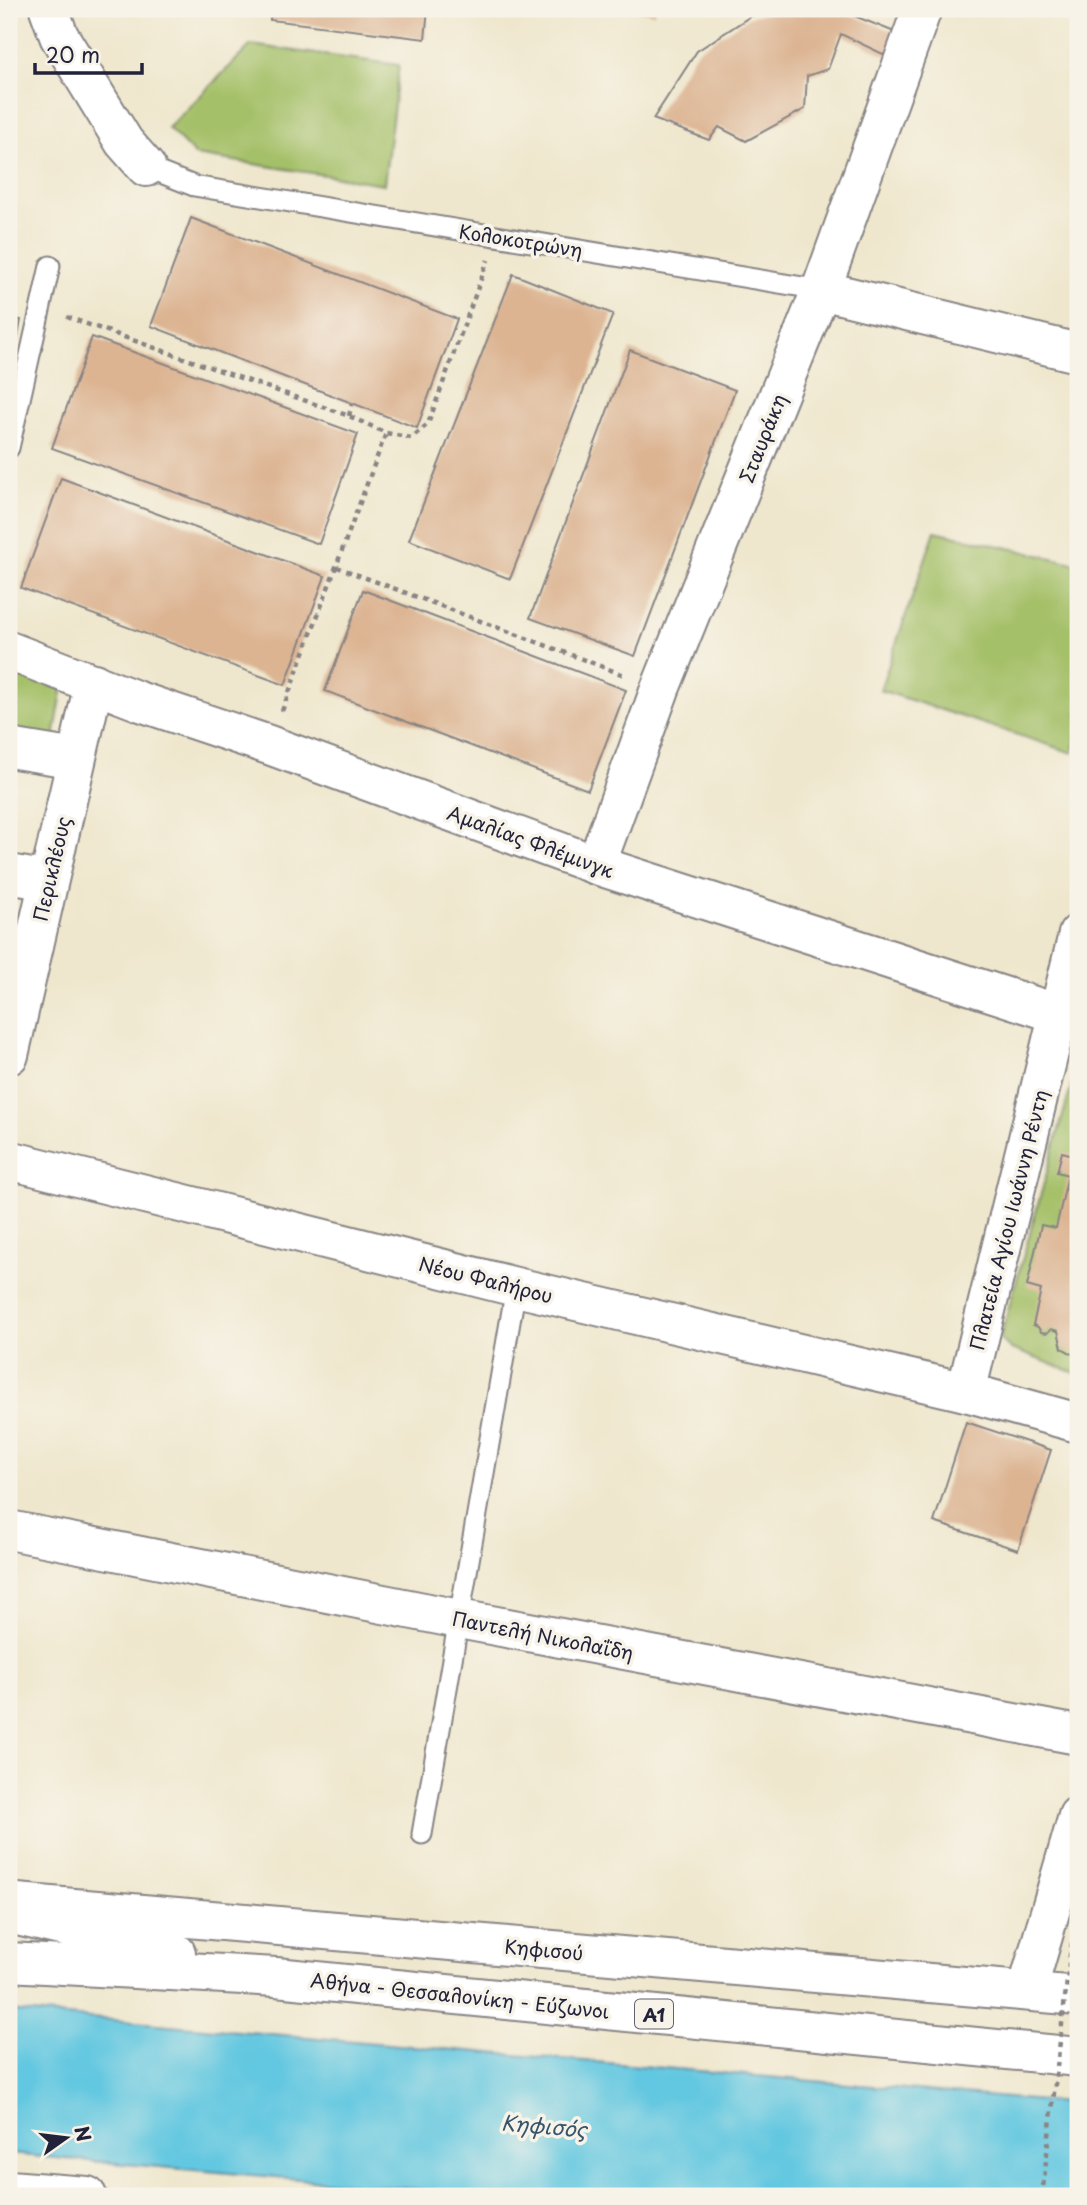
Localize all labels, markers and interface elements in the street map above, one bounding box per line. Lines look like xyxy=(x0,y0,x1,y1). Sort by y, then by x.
scale bar xyxy=(35,32,142,76)
text: 20 m xyxy=(46,38,100,70)
street label: Κολοκοτρώνη xyxy=(457,216,585,264)
street label: Σταυράκη xyxy=(732,389,792,487)
street label: Αμαλίας Φλέμινγκ xyxy=(444,798,618,884)
street label: Περικλέους xyxy=(25,814,77,924)
street label: Πλατεία Αγίου Ιωάννη Ρέντη xyxy=(962,1087,1054,1353)
street label: Νέου Φαλήρου xyxy=(416,1249,556,1309)
street label: Παντελή Νικολαΐδη xyxy=(450,1604,636,1666)
street label: Κηφισού xyxy=(503,1932,585,1966)
street label: Αθήνα - Θεσσαλονίκη - Εύζωνοι xyxy=(309,1965,611,2025)
road number: Α1 xyxy=(635,2000,673,2028)
north arrow xyxy=(32,2104,102,2174)
water label: Κηφισός xyxy=(500,2105,590,2145)
text: N xyxy=(68,2123,99,2144)

